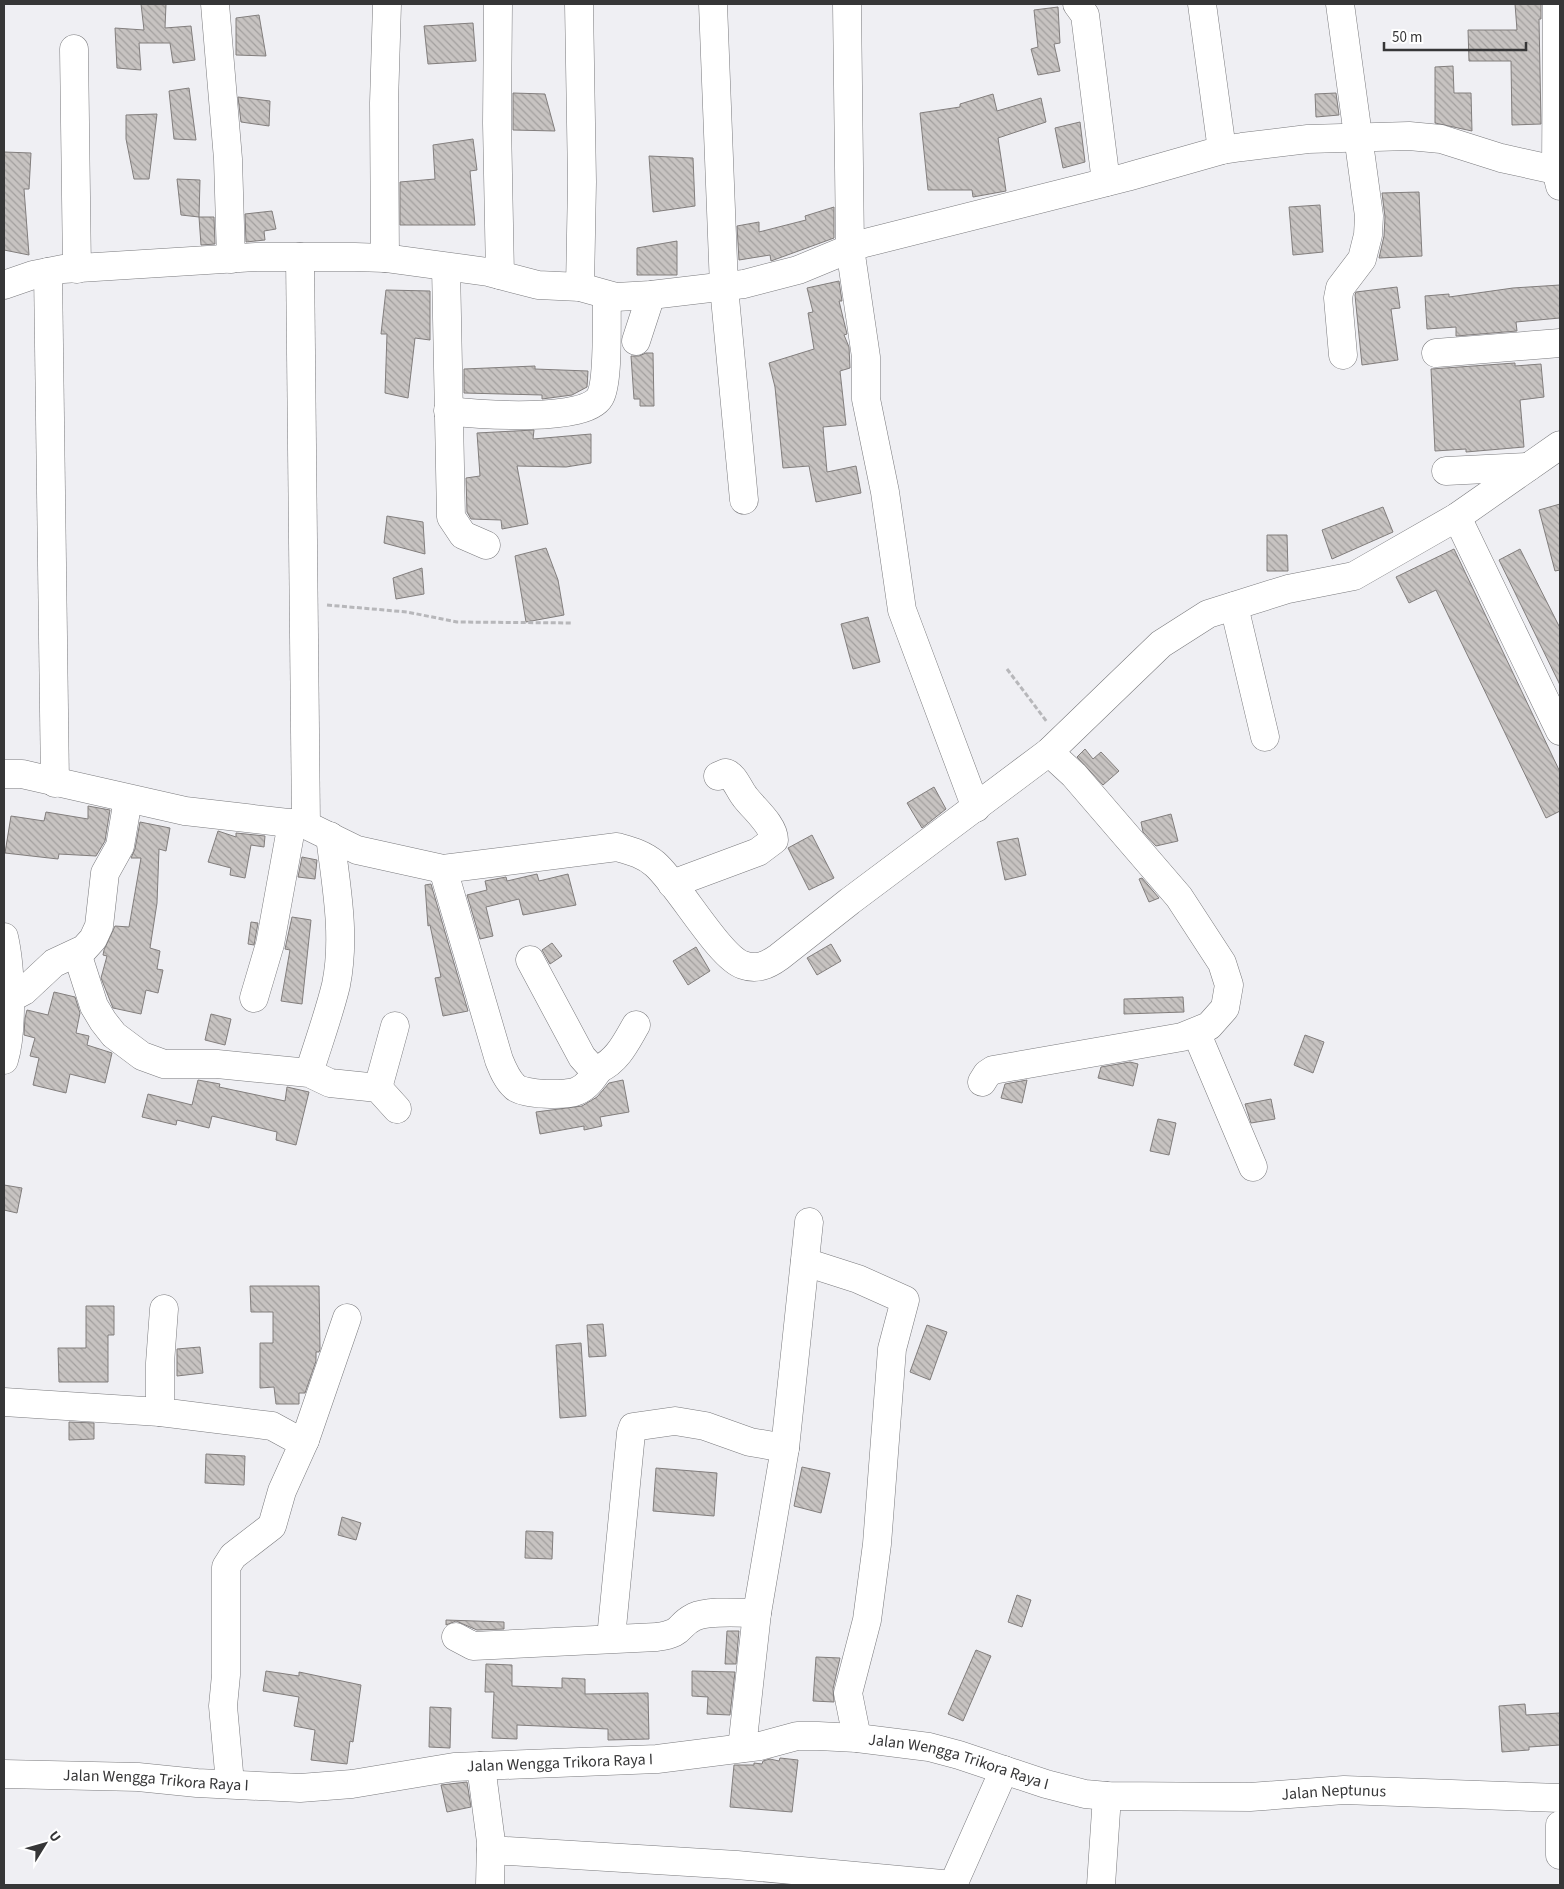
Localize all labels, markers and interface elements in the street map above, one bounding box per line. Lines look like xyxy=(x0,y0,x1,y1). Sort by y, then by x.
scale bar xyxy=(1384,20,1526,52)
text: 50 m xyxy=(1392,27,1422,48)
street label: Jalan Wengga Trikora Raya I xyxy=(867,1729,1051,1795)
street label: Jalan Wengga Trikora Raya I xyxy=(466,1748,653,1777)
street label: Jalan Wengga Trikora Raya I xyxy=(63,1764,249,1796)
street label: Jalan Neptunus xyxy=(1280,1779,1387,1806)
north arrow xyxy=(20,1819,70,1869)
text: U xyxy=(44,1827,65,1847)

